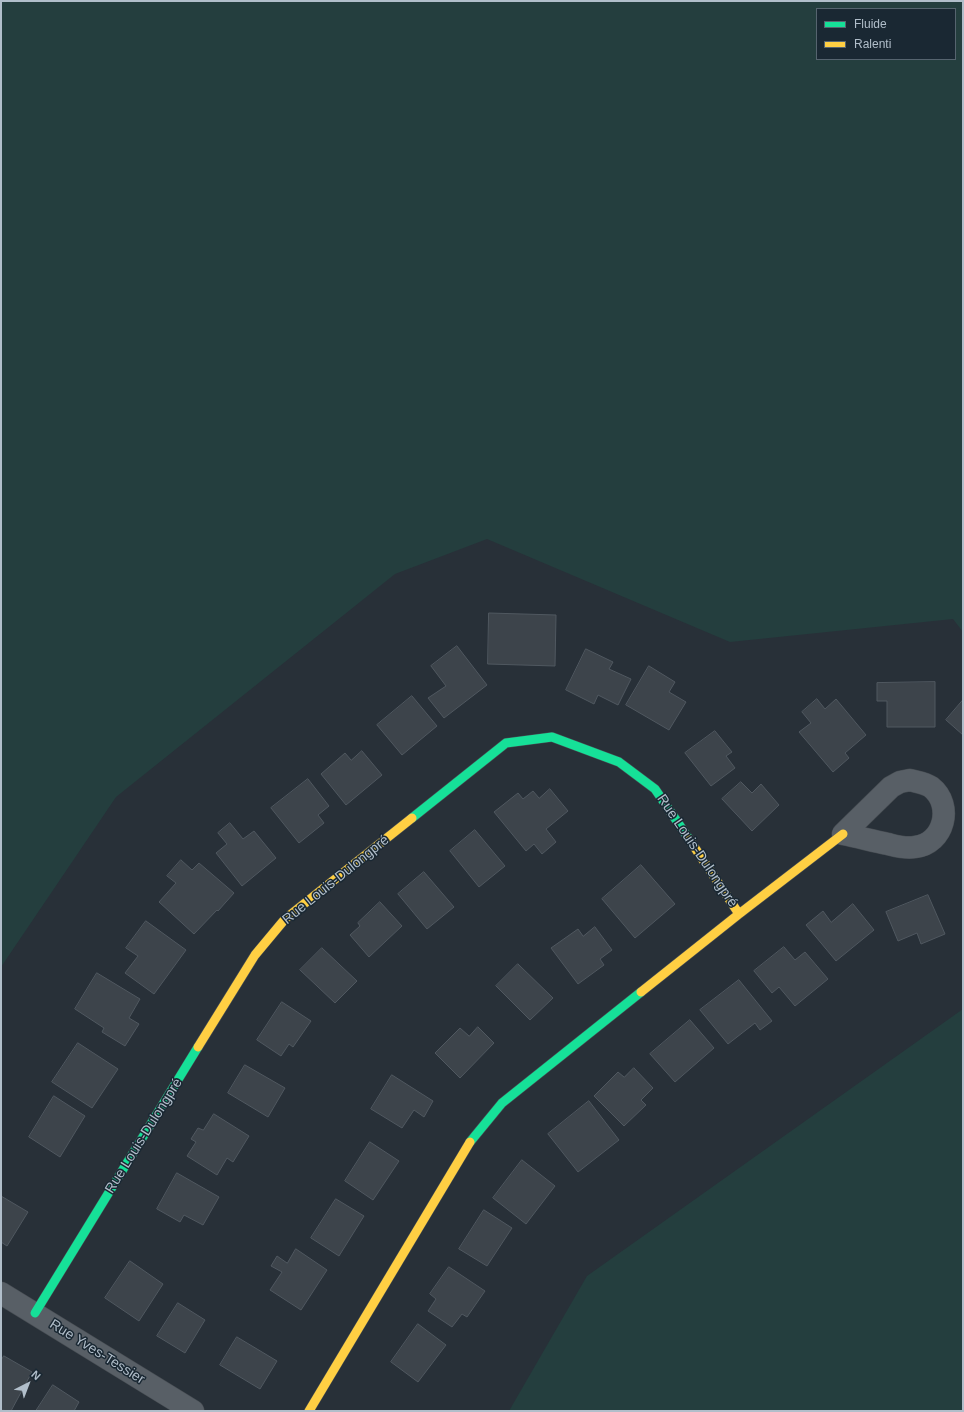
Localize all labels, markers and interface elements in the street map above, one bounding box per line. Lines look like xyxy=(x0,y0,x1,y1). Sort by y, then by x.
legend xyxy=(816,8,956,60)
text: Fluide xyxy=(854,17,887,31)
text: Ralenti xyxy=(854,37,891,51)
street label: Rue Louis-Dulongpré xyxy=(653,791,741,911)
street label: Rue Louis-Dulongpré xyxy=(279,832,393,928)
street label: Rue Louis-Dulongpré xyxy=(102,1075,186,1197)
street label: Rue Yves-Tessier xyxy=(46,1316,148,1388)
north arrow xyxy=(8,1364,48,1404)
text: N xyxy=(29,1368,43,1382)

